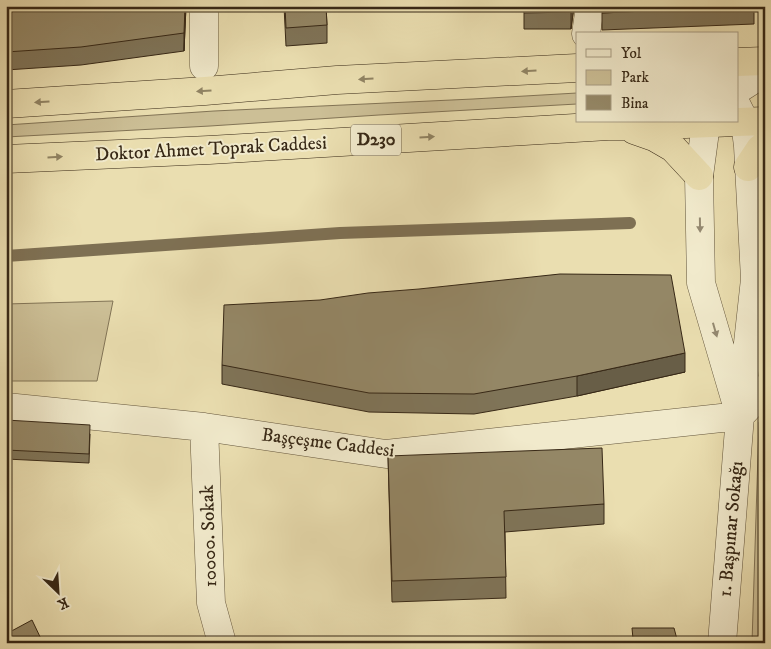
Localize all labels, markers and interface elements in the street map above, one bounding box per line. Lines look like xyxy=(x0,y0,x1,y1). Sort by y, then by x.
legend xyxy=(576,32,738,122)
text: Yol xyxy=(621,44,642,63)
one-way arrow xyxy=(520,67,536,75)
text: Park xyxy=(621,68,650,87)
one-way arrow xyxy=(358,75,374,83)
one-way arrow xyxy=(196,88,212,96)
text: Bina xyxy=(621,94,649,113)
one-way arrow xyxy=(34,98,50,106)
road number: D230 xyxy=(351,124,401,156)
street label: Doktor Ahmet Toprak Caddesi xyxy=(95,131,327,167)
one-way arrow xyxy=(419,132,435,140)
one-way arrow xyxy=(47,152,63,160)
one-way arrow xyxy=(696,217,704,233)
one-way arrow xyxy=(711,323,719,338)
street label: Başçeşme Caddesi xyxy=(260,423,396,463)
street label: 1. Başpınar Sokağı xyxy=(714,460,748,598)
street label: 10000. Sokak xyxy=(196,484,222,588)
north arrow xyxy=(32,566,82,616)
text: K xyxy=(54,593,71,614)

